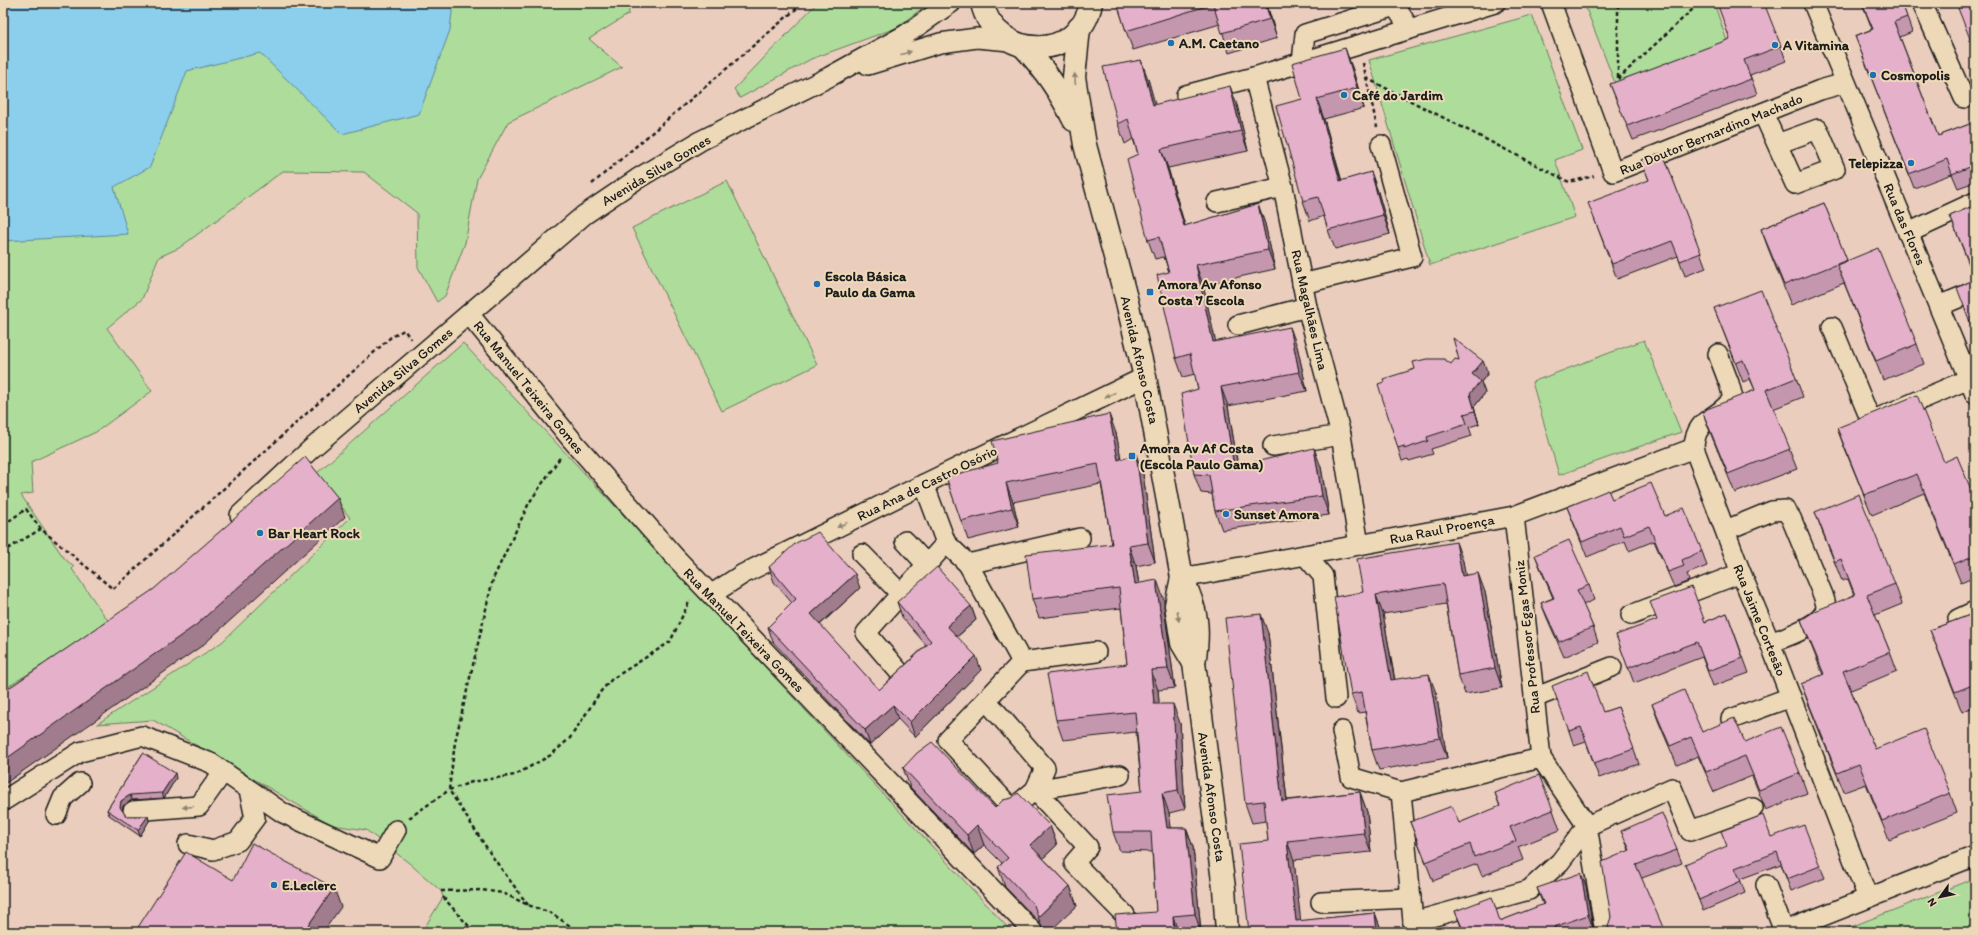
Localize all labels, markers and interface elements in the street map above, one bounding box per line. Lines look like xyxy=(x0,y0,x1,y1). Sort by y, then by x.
place label: A.M. Caetano xyxy=(1178,35,1259,52)
place label: A Vitamina xyxy=(1782,37,1850,54)
marker: A.M. Caetano xyxy=(1166,38,1176,48)
marker: A Vitamina xyxy=(1770,40,1780,50)
one-way arrow xyxy=(900,50,912,56)
place label: Cosmopolis xyxy=(1881,67,1950,84)
marker: Cosmopolis xyxy=(1868,70,1878,80)
one-way arrow xyxy=(1072,73,1078,85)
place label: Café do Jardim xyxy=(1352,87,1444,104)
marker: Café do Jardim xyxy=(1339,90,1349,100)
street label: Rua Doutor Bernardino Machado xyxy=(1617,90,1805,179)
street label: Avenida Silva Gomes xyxy=(599,131,714,210)
place label: Telepizza xyxy=(1847,155,1904,172)
marker: Telepizza xyxy=(1906,158,1916,168)
street label: Rua das Flores xyxy=(1880,181,1929,268)
street label: Rua Magalhães Lima xyxy=(1287,248,1332,373)
place label: Escola Básica Paulo da Gama xyxy=(825,268,916,301)
place label: Amora Av Afonso Costa 7 Escola xyxy=(1157,276,1262,309)
marker: Escola Básica Paulo da Gama xyxy=(812,279,822,289)
marker: Amora Av Afonso Costa 7 Escola xyxy=(1145,287,1155,297)
street label: Avenida Afonso Costa xyxy=(1116,294,1163,427)
street label: Rua Manuel Teixeira Gomes xyxy=(470,317,588,457)
street label: Avenida Silva Gomes xyxy=(350,324,456,417)
one-way arrow xyxy=(1104,392,1116,398)
place label: Amora Av Af Costa (Escola Paulo Gama) xyxy=(1139,440,1264,473)
street label: Rua Ana de Castro Osório xyxy=(854,442,1000,525)
marker: Amora Av Af Costa (Escola Paulo Gama) xyxy=(1127,451,1137,461)
place label: Sunset Amora xyxy=(1234,506,1320,523)
marker: Sunset Amora xyxy=(1221,509,1231,519)
street label: Rua Raul Proença xyxy=(1388,511,1497,548)
one-way arrow xyxy=(836,521,848,528)
place label: Bar Heart Rock xyxy=(268,525,361,542)
marker: Bar Heart Rock xyxy=(255,528,265,538)
street label: Rua Professor Egas Moniz xyxy=(1511,559,1544,715)
street label: Rua Jaime Cortesão xyxy=(1729,562,1790,679)
street label: Rua Manuel Teixeira Gomes xyxy=(680,565,808,696)
one-way arrow xyxy=(1175,610,1181,622)
street label: Avenida Afonso Costa xyxy=(1194,731,1229,864)
one-way arrow xyxy=(182,803,194,810)
place label: E.Leclerc xyxy=(282,877,337,894)
north arrow xyxy=(1920,877,1960,917)
marker: E.Leclerc xyxy=(269,880,279,890)
text: N xyxy=(1925,896,1940,909)

